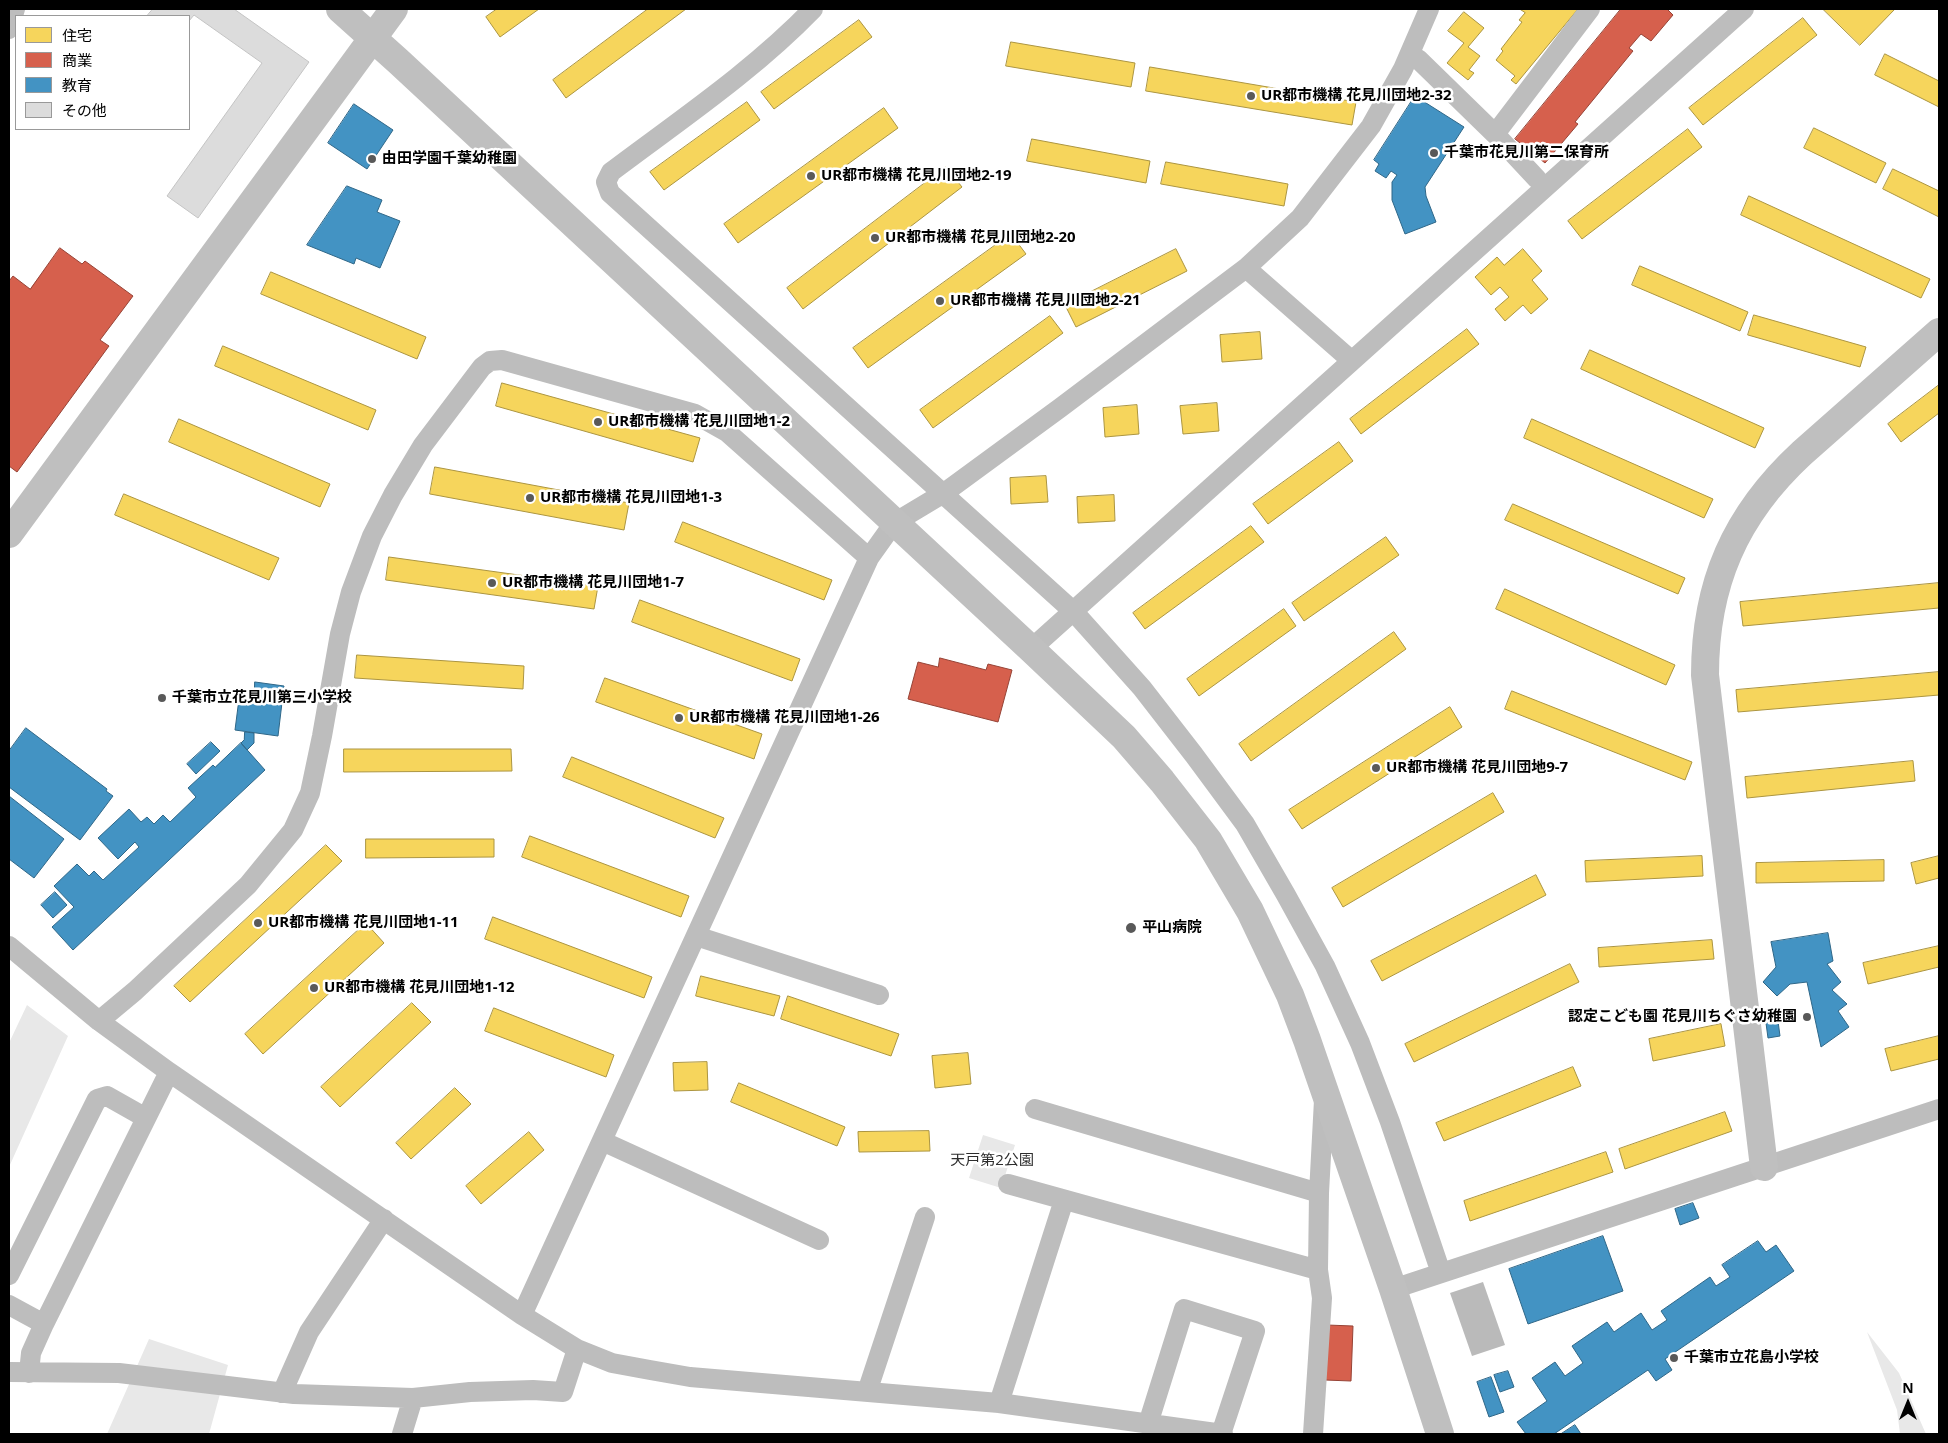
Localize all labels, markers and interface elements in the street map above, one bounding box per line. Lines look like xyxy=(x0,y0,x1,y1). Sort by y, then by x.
legend xyxy=(15,15,190,130)
text: 住宅 xyxy=(62,25,92,45)
text: 商業 xyxy=(62,50,92,70)
text: 教育 xyxy=(62,75,92,95)
place label: UR都市機構 花見川団地2-32 xyxy=(1261,87,1452,105)
marker: UR都市機構 花見川団地2-32 xyxy=(1245,90,1257,102)
text: その他 xyxy=(62,100,107,120)
place label: 千葉市花見川第二保育所 xyxy=(1444,144,1609,162)
marker: 千葉市花見川第二保育所 xyxy=(1428,147,1440,159)
place label: 由田学園千葉幼稚園 xyxy=(382,150,517,168)
marker: 由田学園千葉幼稚園 xyxy=(366,153,378,165)
place label: UR都市機構 花見川団地2-19 xyxy=(821,167,1012,185)
marker: UR都市機構 花見川団地2-19 xyxy=(805,170,817,182)
place label: UR都市機構 花見川団地2-20 xyxy=(885,229,1076,247)
marker: UR都市機構 花見川団地2-20 xyxy=(869,232,881,244)
place label: UR都市機構 花見川団地2-21 xyxy=(950,292,1141,310)
marker: UR都市機構 花見川団地2-21 xyxy=(934,295,946,307)
place label: UR都市機構 花見川団地1-2 xyxy=(608,413,790,431)
marker: UR都市機構 花見川団地1-2 xyxy=(592,416,604,428)
place label: UR都市機構 花見川団地1-3 xyxy=(540,489,722,507)
marker: UR都市機構 花見川団地1-3 xyxy=(524,492,536,504)
place label: UR都市機構 花見川団地1-7 xyxy=(502,574,684,592)
marker: UR都市機構 花見川団地1-7 xyxy=(486,577,498,589)
place label: 千葉市立花見川第三小学校 xyxy=(172,689,352,707)
marker: 千葉市立花見川第三小学校 xyxy=(156,692,168,704)
place label: UR都市機構 花見川団地1-26 xyxy=(689,709,880,727)
marker: UR都市機構 花見川団地1-26 xyxy=(673,712,685,724)
place label: UR都市機構 花見川団地9-7 xyxy=(1386,759,1568,777)
marker: UR都市機構 花見川団地9-7 xyxy=(1370,762,1382,774)
place label: UR都市機構 花見川団地1-11 xyxy=(268,914,459,932)
marker: UR都市機構 花見川団地1-11 xyxy=(252,917,264,929)
place label: 平山病院 xyxy=(1142,919,1202,937)
marker: 平山病院 xyxy=(1124,921,1138,935)
place label: UR都市機構 花見川団地1-12 xyxy=(324,979,515,997)
marker: UR都市機構 花見川団地1-12 xyxy=(308,982,320,994)
place label: 認定こども園 花見川ちぐさ幼稚園 xyxy=(1568,1008,1797,1026)
marker: 認定こども園 花見川ちぐさ幼稚園 xyxy=(1801,1011,1813,1023)
park label: 天戸第2公園 xyxy=(950,1152,1034,1170)
place label: 千葉市立花島小学校 xyxy=(1684,1349,1819,1367)
marker: 千葉市立花島小学校 xyxy=(1668,1352,1680,1364)
north arrow xyxy=(1883,1378,1933,1428)
text: N xyxy=(1902,1378,1914,1397)

